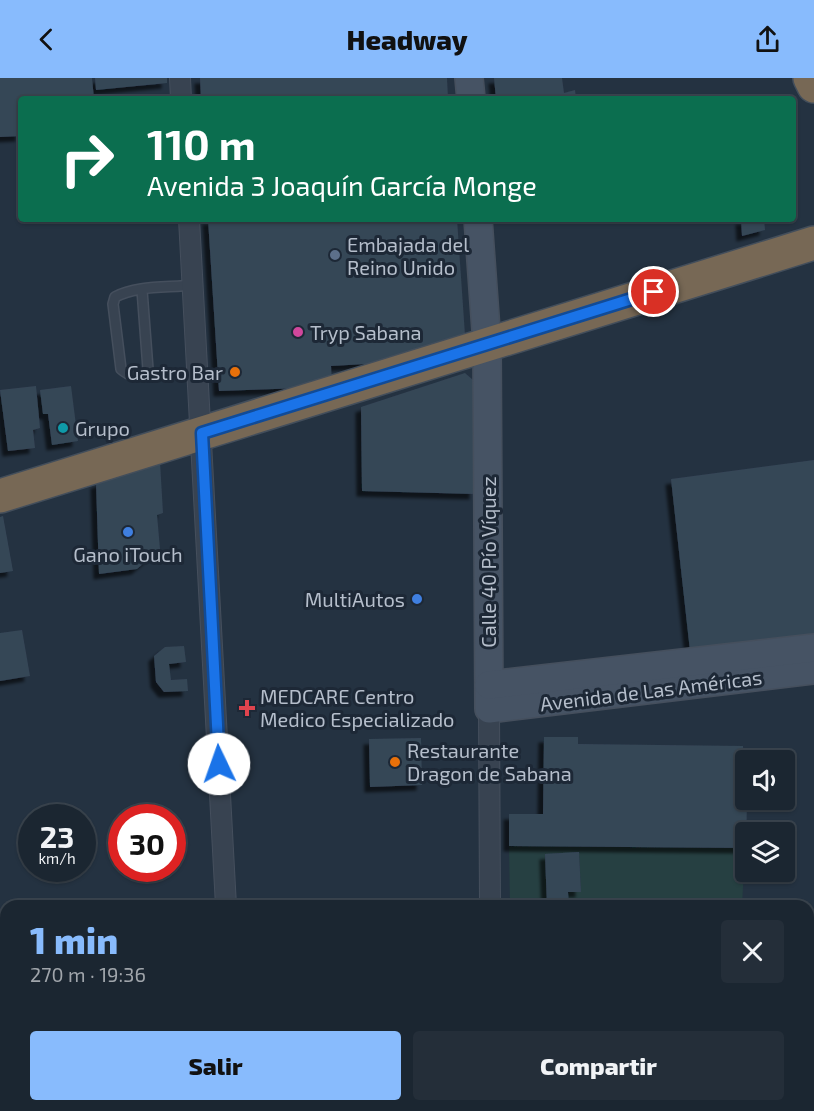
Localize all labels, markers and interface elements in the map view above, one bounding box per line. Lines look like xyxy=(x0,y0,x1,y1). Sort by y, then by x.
icon: back xyxy=(30,23,63,56)
text: Headway xyxy=(346,23,468,55)
icon: share xyxy=(751,23,784,56)
text: 110 m xyxy=(147,118,256,168)
icon: right xyxy=(48,120,126,198)
text: Avenida 3 Joaquín García Monge xyxy=(147,169,537,201)
place label: Embajada del Reino Unido xyxy=(347,232,469,279)
marker: Embajada del Reino Unido xyxy=(328,248,342,262)
pin xyxy=(628,266,679,317)
icon: arrive xyxy=(637,275,670,308)
place label: Tryp Sabana xyxy=(310,320,422,344)
marker: Tryp Sabana xyxy=(291,325,305,339)
place label: Gastro Bar xyxy=(127,360,223,384)
marker: Gastro Bar xyxy=(228,365,242,379)
place label: Grupo xyxy=(75,416,130,440)
marker: Grupo xyxy=(56,421,70,435)
street label: Calle 40 Pío Víquez xyxy=(476,476,500,648)
marker: Gano iTouch xyxy=(121,525,135,539)
place label: Gano iTouch xyxy=(73,542,183,566)
place label: MultiAutos xyxy=(305,587,405,611)
marker: MultiAutos xyxy=(410,592,424,606)
street label: Avenida de Las Américas xyxy=(539,664,763,716)
place label: MEDCARE Centro Medico Especializado xyxy=(260,684,454,731)
marker: MEDCARE Centro Medico Especializado xyxy=(238,699,256,717)
position arrow xyxy=(187,732,251,796)
place label: Restaurante Dragon de Sabana xyxy=(407,738,572,785)
map controls xyxy=(735,750,795,882)
button: sound xyxy=(735,750,795,810)
marker: Restaurante Dragon de Sabana xyxy=(388,755,402,769)
speed limit sign: 30 xyxy=(108,804,186,882)
text: 23 xyxy=(40,818,74,854)
button: layers xyxy=(735,822,795,882)
text: km/h xyxy=(38,849,76,867)
text: 1 min xyxy=(30,918,118,961)
button: close xyxy=(721,920,784,983)
text: 270 m · 19:36 xyxy=(30,962,146,986)
button: Salir xyxy=(30,1031,401,1100)
button: Compartir xyxy=(413,1031,784,1100)

